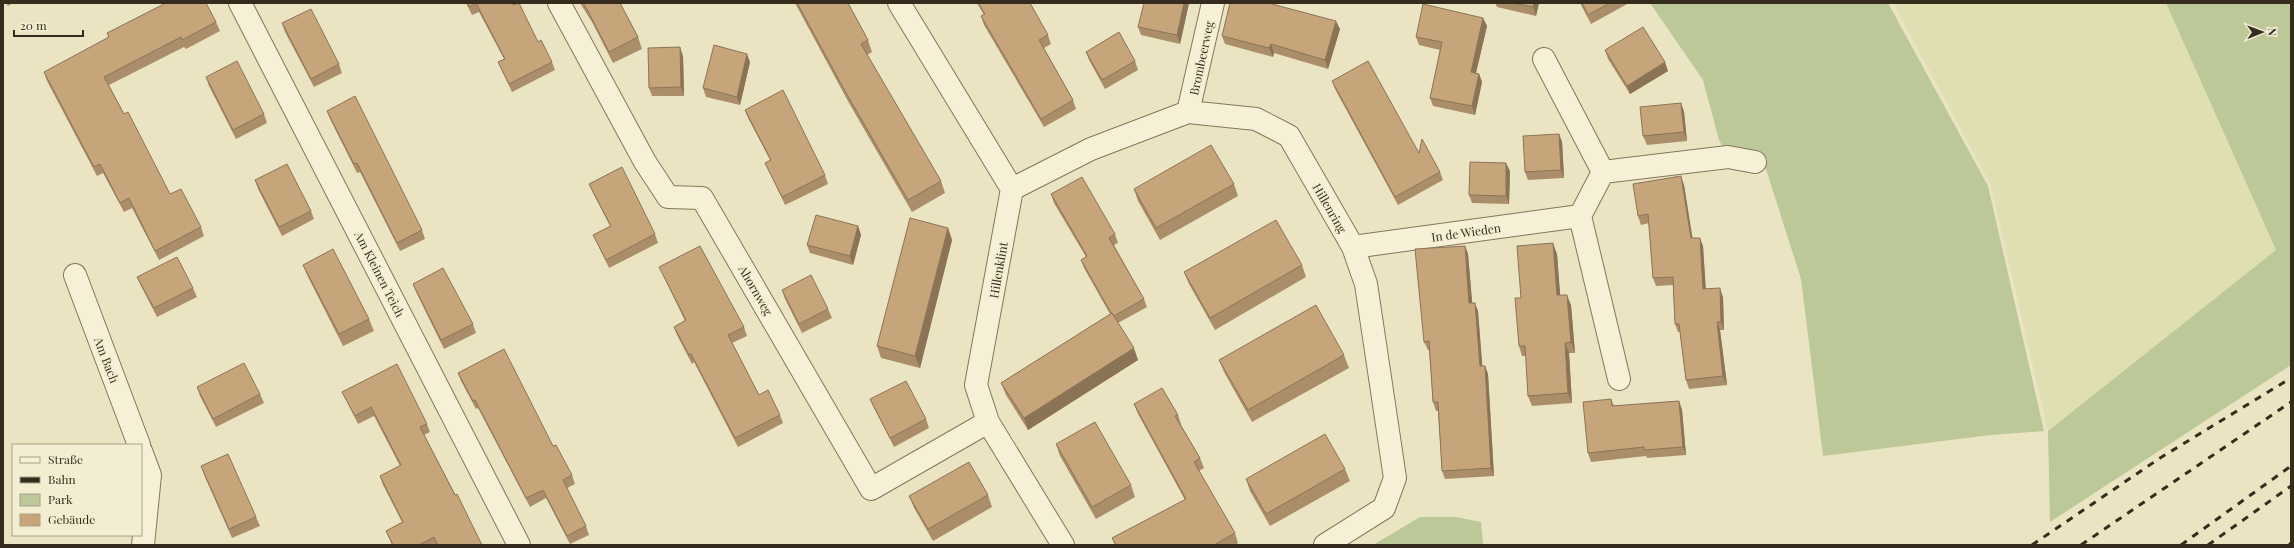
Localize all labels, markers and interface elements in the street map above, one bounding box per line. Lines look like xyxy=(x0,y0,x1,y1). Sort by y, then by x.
scale bar xyxy=(14,12,83,38)
north arrow xyxy=(2242,12,2282,52)
text: 20 m xyxy=(20,17,47,33)
street label: Brombeerweg xyxy=(1185,19,1217,97)
text: N xyxy=(2265,28,2280,36)
street label: Hillenring xyxy=(1309,180,1351,236)
street label: In de Wieden xyxy=(1430,219,1502,245)
street label: Am Kleinen Teich xyxy=(351,227,409,320)
street label: Hillenklint xyxy=(985,240,1011,300)
street label: Ahornweg xyxy=(735,261,777,318)
street label: Am Bach xyxy=(91,334,123,385)
legend xyxy=(12,444,142,536)
text: Straße xyxy=(48,451,83,467)
text: Bahn xyxy=(48,471,76,487)
text: Park xyxy=(48,491,73,507)
text: Gebäude xyxy=(48,511,95,527)

